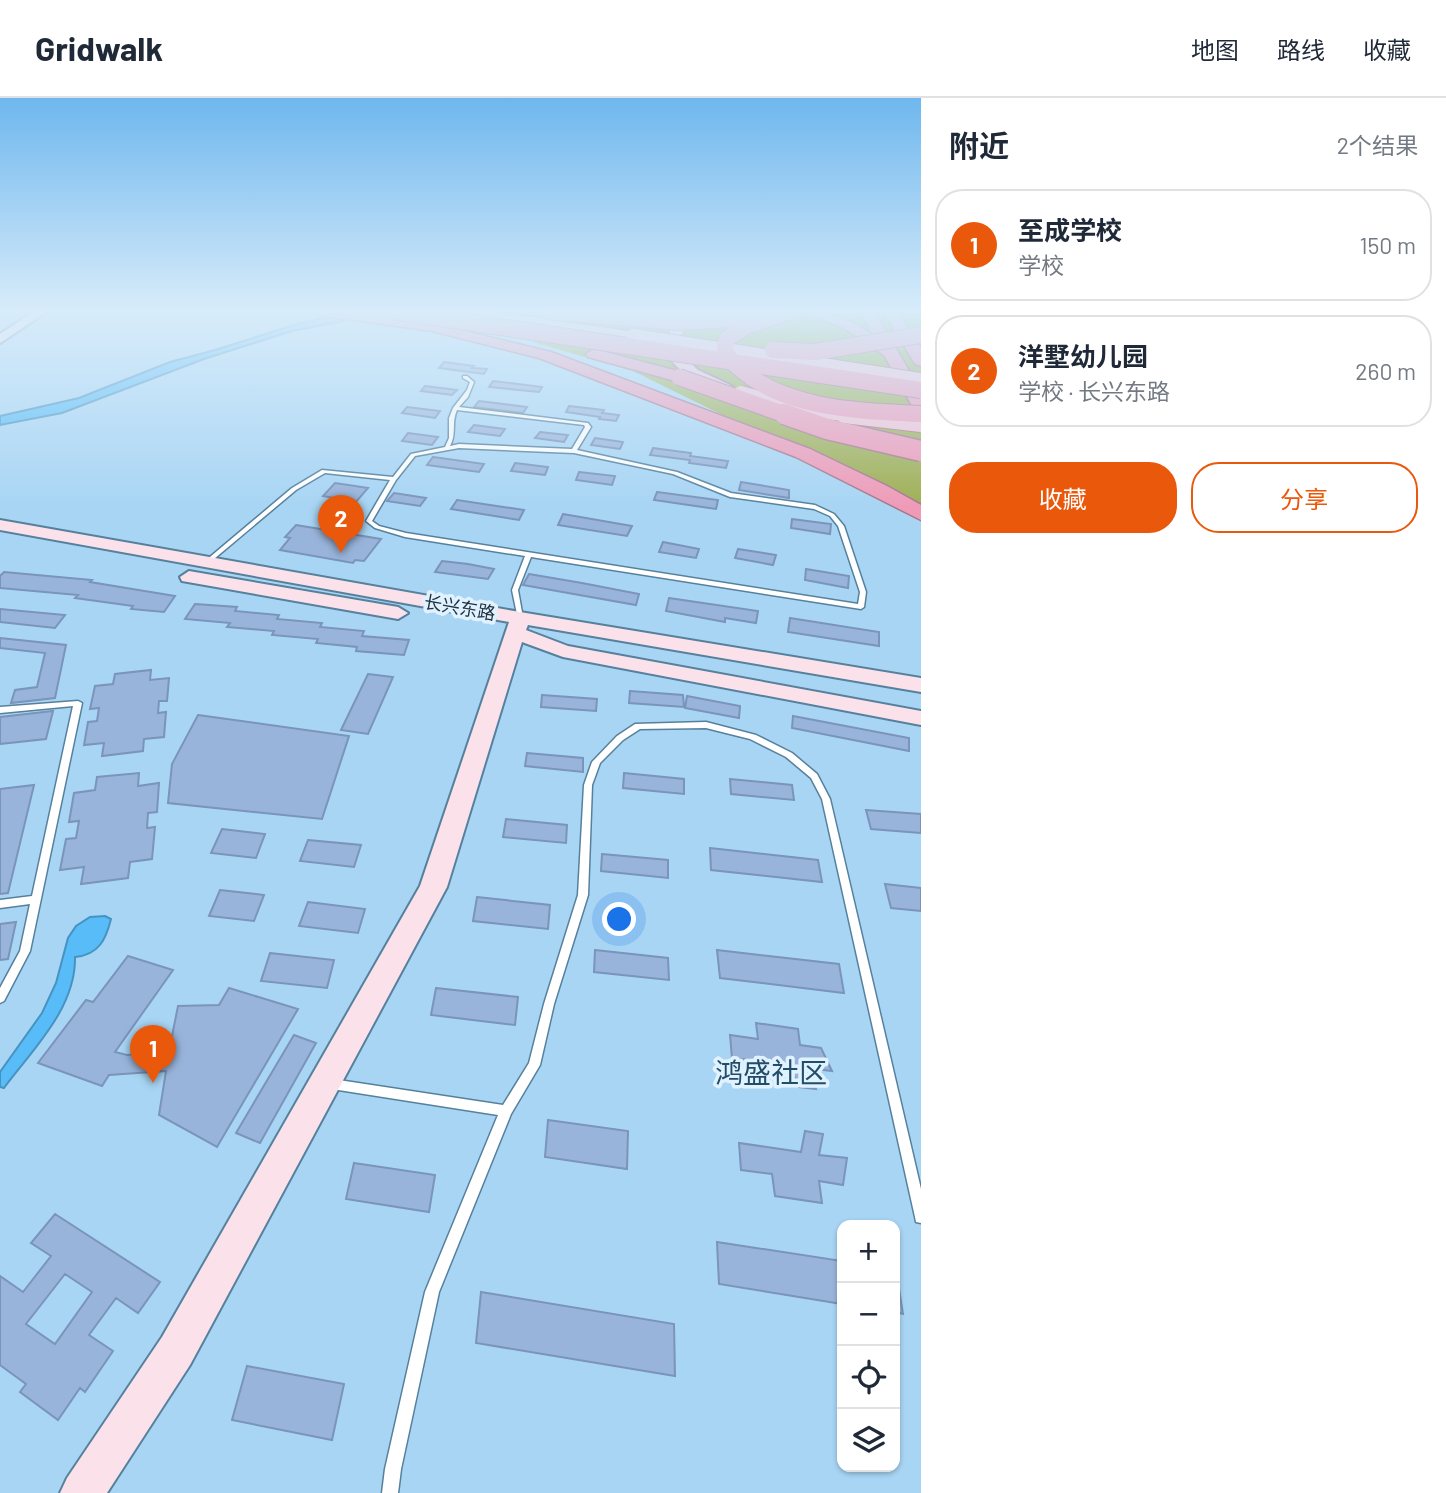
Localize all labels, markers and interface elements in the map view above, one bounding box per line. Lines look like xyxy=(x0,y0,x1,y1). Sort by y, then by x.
text: Gridwalk xyxy=(35,28,163,68)
text: 地图 xyxy=(1191,35,1239,64)
text: 路线 xyxy=(1277,35,1325,64)
text: 收藏 xyxy=(1363,35,1411,64)
text: 附近 xyxy=(949,127,1009,163)
text: 2个结果 xyxy=(1337,131,1418,159)
text: 至成学校 xyxy=(1018,214,1122,245)
text: 1 xyxy=(970,231,978,259)
text: 150 m xyxy=(1360,231,1416,259)
text: 学校 xyxy=(1018,251,1064,279)
text: 洋墅幼儿园 xyxy=(1018,340,1148,371)
text: 2 xyxy=(968,357,980,385)
text: 260 m xyxy=(1355,357,1416,385)
text: 学校 · 长兴东路 xyxy=(1018,377,1170,405)
button: 收藏 xyxy=(949,462,1177,533)
button: 分享 xyxy=(1191,462,1418,533)
pin: 2 xyxy=(318,495,364,553)
street label: 长兴东路 xyxy=(423,590,497,624)
your location xyxy=(602,902,636,936)
pin: 1 xyxy=(130,1025,176,1083)
district label: 鸿盛社区 xyxy=(715,1055,827,1089)
map controls xyxy=(837,1220,900,1472)
button: + xyxy=(837,1220,900,1283)
button: − xyxy=(837,1283,900,1346)
button: locate xyxy=(837,1346,900,1409)
button: layers xyxy=(837,1409,900,1472)

